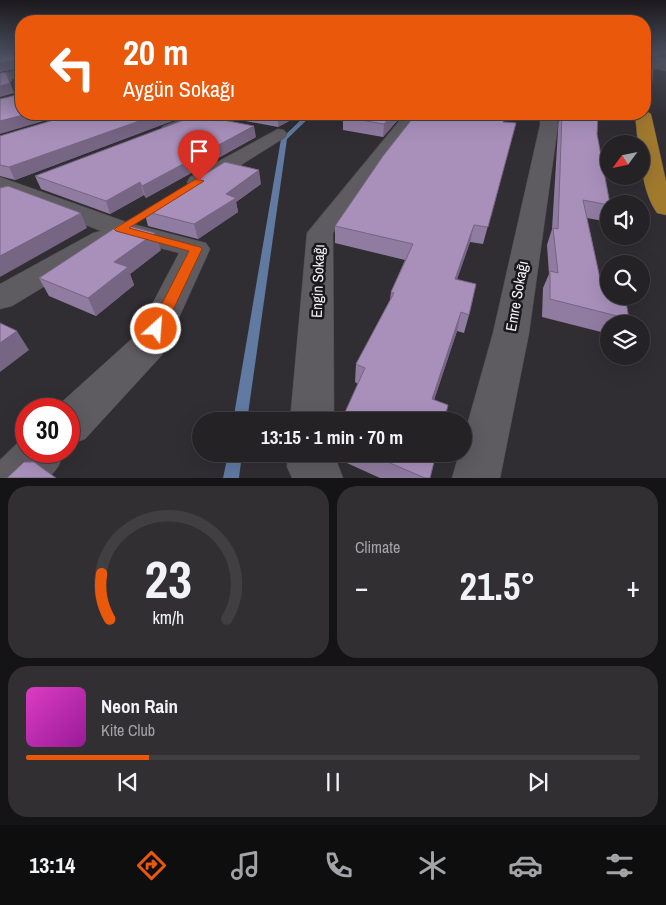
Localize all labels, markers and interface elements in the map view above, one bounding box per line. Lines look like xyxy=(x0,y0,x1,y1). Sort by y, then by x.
text: 20 m xyxy=(123,29,188,76)
icon: left xyxy=(40,35,105,100)
text: Aygün Sokağı xyxy=(123,74,235,104)
pin xyxy=(178,130,220,181)
north arrow xyxy=(600,135,650,185)
map controls xyxy=(600,135,650,365)
icon: arrive xyxy=(185,137,213,165)
button: sound xyxy=(600,195,650,245)
street label: Engin Sokağı xyxy=(306,244,329,318)
button: search xyxy=(600,255,650,305)
street label: Emre Sokağı xyxy=(500,259,533,333)
position arrow xyxy=(129,302,181,354)
button: layers xyxy=(600,315,650,365)
speed limit sign: 30 xyxy=(15,398,80,463)
text: 13:15 · 1 min · 70 m xyxy=(261,424,403,450)
text: Climate xyxy=(355,536,400,558)
text: 23 xyxy=(145,544,192,614)
text: 21.5° xyxy=(460,561,535,612)
text: − xyxy=(355,568,368,606)
text: + xyxy=(627,568,640,606)
text: km/h xyxy=(153,606,184,630)
text: Neon Rain xyxy=(101,693,178,719)
text: Kite Club xyxy=(101,719,155,741)
icon: previous xyxy=(114,768,142,796)
icon: pause xyxy=(319,768,347,796)
icon: next xyxy=(524,768,552,796)
icon: directions xyxy=(134,848,169,883)
icon: music xyxy=(228,848,263,883)
icon: phone xyxy=(321,848,356,883)
icon: climate xyxy=(415,848,450,883)
icon: car xyxy=(508,848,543,883)
icon: filters xyxy=(602,848,637,883)
text: 13:14 xyxy=(29,850,75,880)

